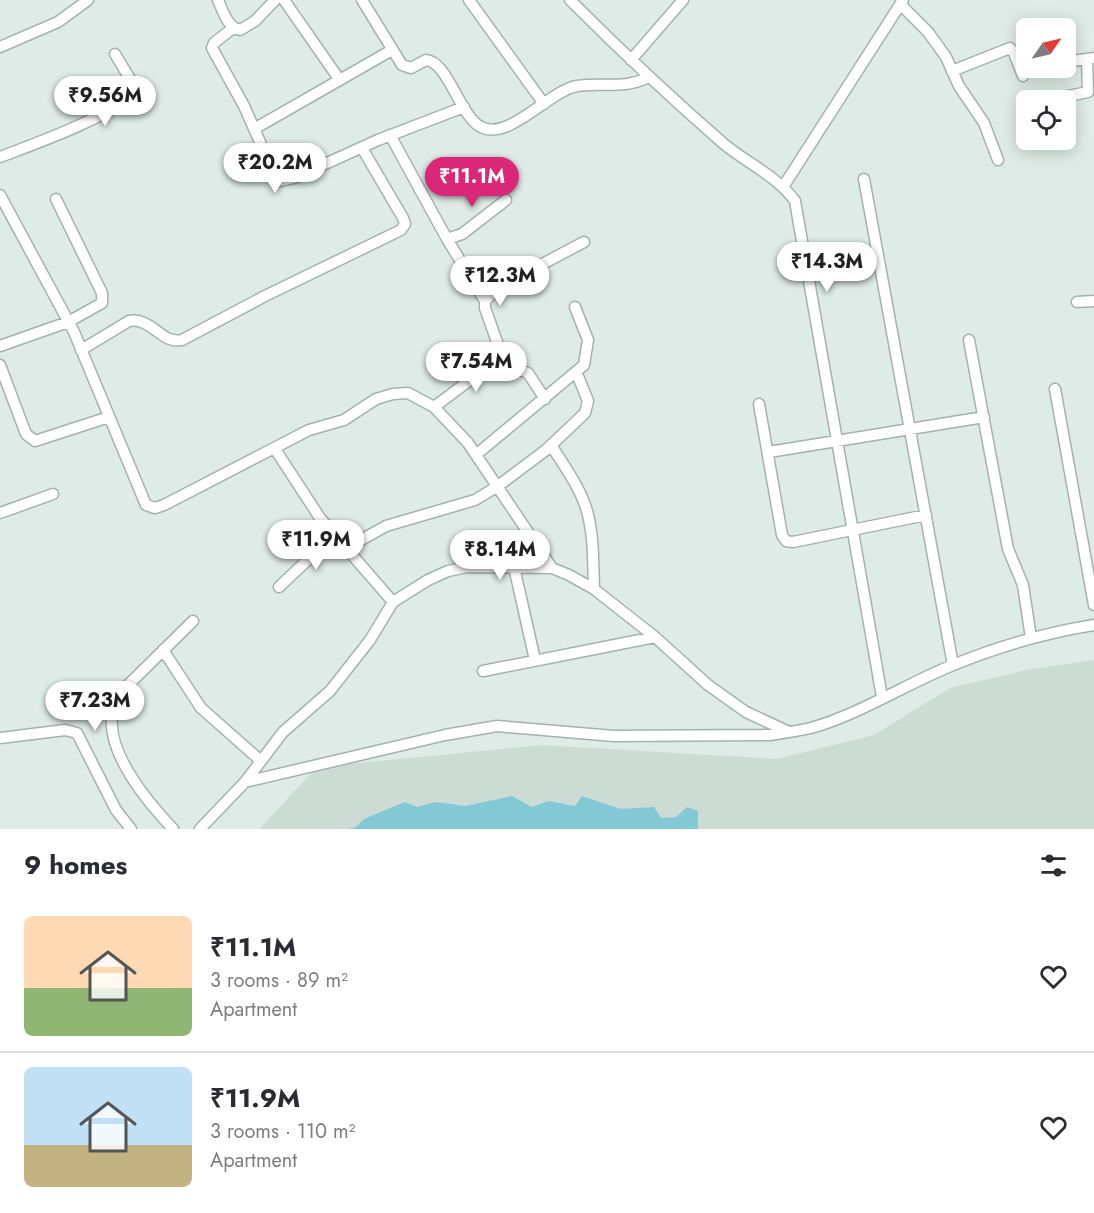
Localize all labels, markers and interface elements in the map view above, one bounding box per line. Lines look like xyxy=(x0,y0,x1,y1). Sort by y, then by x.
north arrow xyxy=(1016,18,1076,78)
map controls xyxy=(1016,18,1076,150)
pin: ₹9.56M xyxy=(56,76,154,127)
text: ₹9.56M xyxy=(68,81,142,110)
button: locate xyxy=(1016,90,1076,150)
pin: ₹20.2M xyxy=(226,143,324,194)
text: ₹20.2M xyxy=(237,148,313,177)
pin: ₹11.1M xyxy=(423,157,521,208)
text: ₹11.1M xyxy=(439,162,505,191)
pin: ₹14.3M xyxy=(778,242,876,293)
text: ₹14.3M xyxy=(791,247,863,276)
pin: ₹12.3M xyxy=(451,256,549,307)
text: ₹12.3M xyxy=(464,261,536,290)
pin: ₹7.54M xyxy=(427,342,525,393)
text: ₹7.54M xyxy=(440,347,512,376)
pin: ₹11.9M xyxy=(267,520,365,571)
text: ₹11.9M xyxy=(281,525,351,554)
pin: ₹8.14M xyxy=(451,530,549,581)
text: ₹8.14M xyxy=(464,535,536,564)
pin: ₹7.23M xyxy=(46,681,144,732)
text: ₹7.23M xyxy=(59,686,131,715)
text: 9 homes xyxy=(24,846,127,884)
icon: filters xyxy=(1037,849,1070,882)
text: ₹11.1M xyxy=(210,928,296,966)
icon: home xyxy=(72,940,144,1012)
icon: heart xyxy=(1037,960,1070,993)
text: 3 rooms · 89 m² xyxy=(210,966,348,995)
text: Apartment xyxy=(210,995,297,1024)
text: ₹11.9M xyxy=(210,1079,300,1117)
icon: home xyxy=(72,1091,144,1163)
icon: heart xyxy=(1037,1111,1070,1144)
text: 3 rooms · 110 m² xyxy=(210,1117,356,1146)
text: Apartment xyxy=(210,1146,297,1175)

